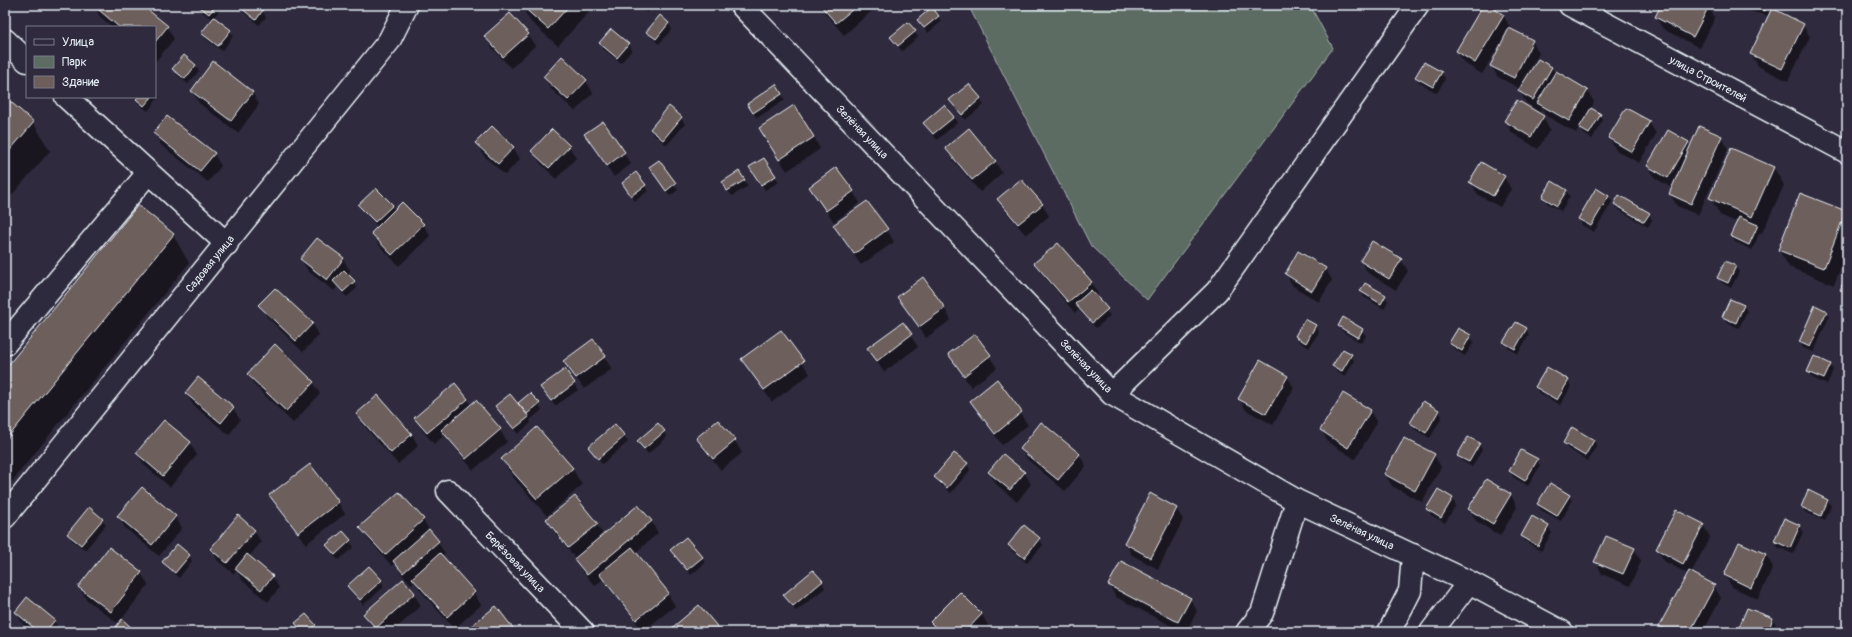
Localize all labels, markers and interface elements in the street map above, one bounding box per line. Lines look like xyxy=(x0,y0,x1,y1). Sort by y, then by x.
legend xyxy=(26,26,156,98)
text: Улица xyxy=(62,35,94,50)
street label: улица Строителей xyxy=(1666,53,1749,105)
text: Парк xyxy=(62,55,87,70)
text: Здание xyxy=(62,75,99,90)
street label: Зелёная улица xyxy=(833,103,891,161)
street label: Садовая улица xyxy=(183,233,237,295)
street label: Зелёная улица xyxy=(1057,337,1115,395)
street label: Зелёная улица xyxy=(1328,511,1396,553)
street label: Берёзовая улица xyxy=(483,529,547,595)

